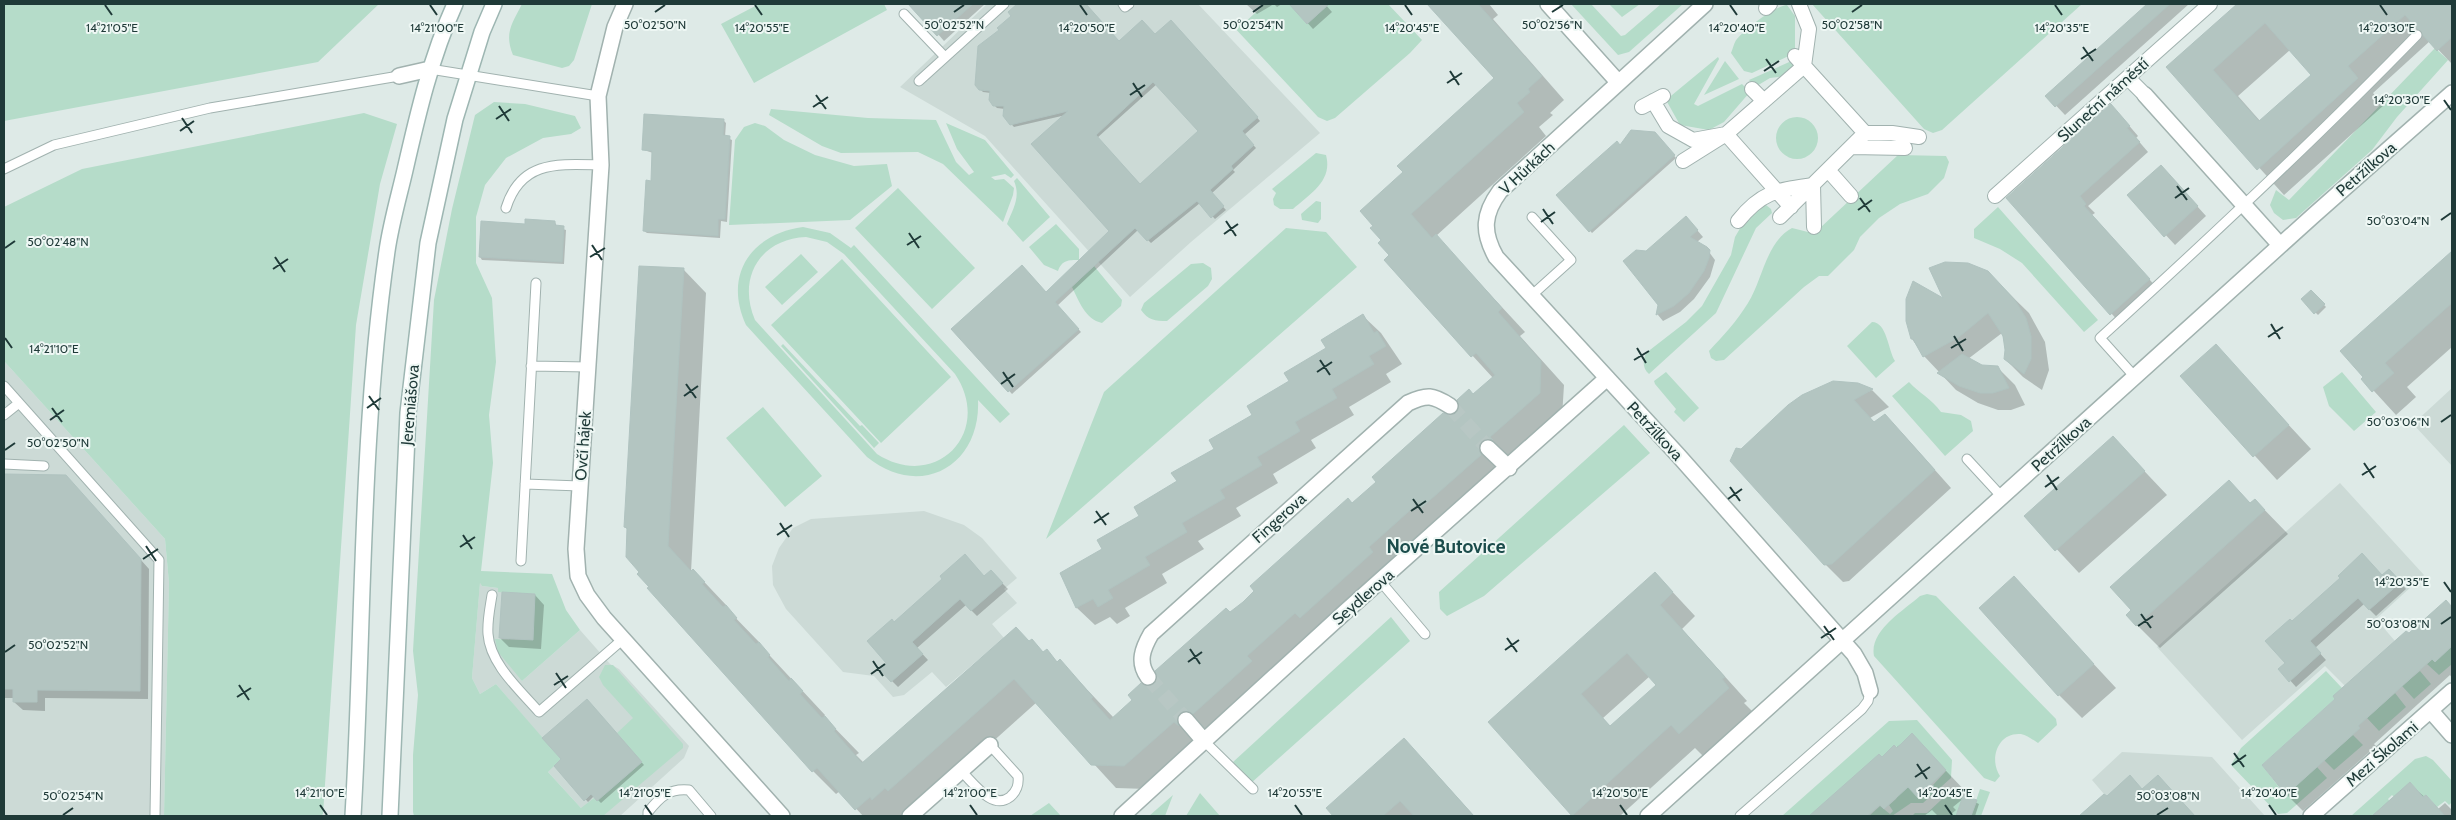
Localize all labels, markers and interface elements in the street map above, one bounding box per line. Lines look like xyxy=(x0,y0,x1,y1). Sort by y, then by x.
text: 50°02'50"N xyxy=(624,17,686,32)
text: 50°02'52"N xyxy=(924,17,984,32)
text: 50°02'54"N xyxy=(1223,17,1283,32)
text: 50°02'56"N xyxy=(1522,17,1582,32)
text: 50°02'58"N xyxy=(1821,17,1883,32)
text: 14°21'05"E xyxy=(86,20,138,35)
text: 14°21'00"E xyxy=(410,20,464,35)
text: 14°20'55"E xyxy=(735,20,790,35)
text: 14°20'50"E xyxy=(1059,20,1116,35)
text: 14°20'45"E xyxy=(1385,20,1440,35)
text: 14°20'40"E xyxy=(1709,20,1766,35)
text: 14°20'35"E xyxy=(2035,20,2090,35)
text: 14°20'30"E xyxy=(2359,20,2416,35)
street label: Sluneční náměstí xyxy=(2054,54,2153,146)
text: 14°20'30"E xyxy=(2374,92,2431,107)
street label: V Hůrkách xyxy=(1495,138,1559,198)
street label: Petržílkova xyxy=(2332,138,2400,200)
text: 50°03'04"N xyxy=(2367,213,2429,228)
text: 50°02'48"N xyxy=(27,234,89,249)
text: 14°21'10"E xyxy=(29,341,79,356)
street label: Jeremiášova xyxy=(397,364,423,447)
street label: Petržílkova xyxy=(1623,398,1687,464)
street label: Ovčí hájek xyxy=(571,410,595,481)
street label: Petržílkova xyxy=(2027,412,2095,476)
text: 50°03'06"N xyxy=(2367,414,2429,429)
text: 50°02'50"N xyxy=(27,435,89,450)
street label: Fingerova xyxy=(1248,489,1310,547)
district label: Nové Butovice xyxy=(1387,535,1506,558)
street label: Seydlerova xyxy=(1328,565,1398,629)
text: 14°20'35"E xyxy=(2375,574,2430,589)
text: 50°03'08"N xyxy=(2366,616,2430,631)
text: 50°02'52"N xyxy=(28,637,88,652)
street label: Mezi Školami xyxy=(2342,718,2422,790)
text: 14°21'10"E xyxy=(295,785,345,800)
text: 14°21'05"E xyxy=(619,785,671,800)
text: 14°21'00"E xyxy=(943,785,997,800)
text: 14°20'55"E xyxy=(1268,785,1323,800)
text: 14°20'50"E xyxy=(1592,785,1649,800)
text: 14°20'45"E xyxy=(1918,785,1973,800)
text: 14°20'40"E xyxy=(2241,785,2298,800)
text: 50°02'54"N xyxy=(43,788,103,803)
text: 50°03'08"N xyxy=(2136,788,2200,803)

